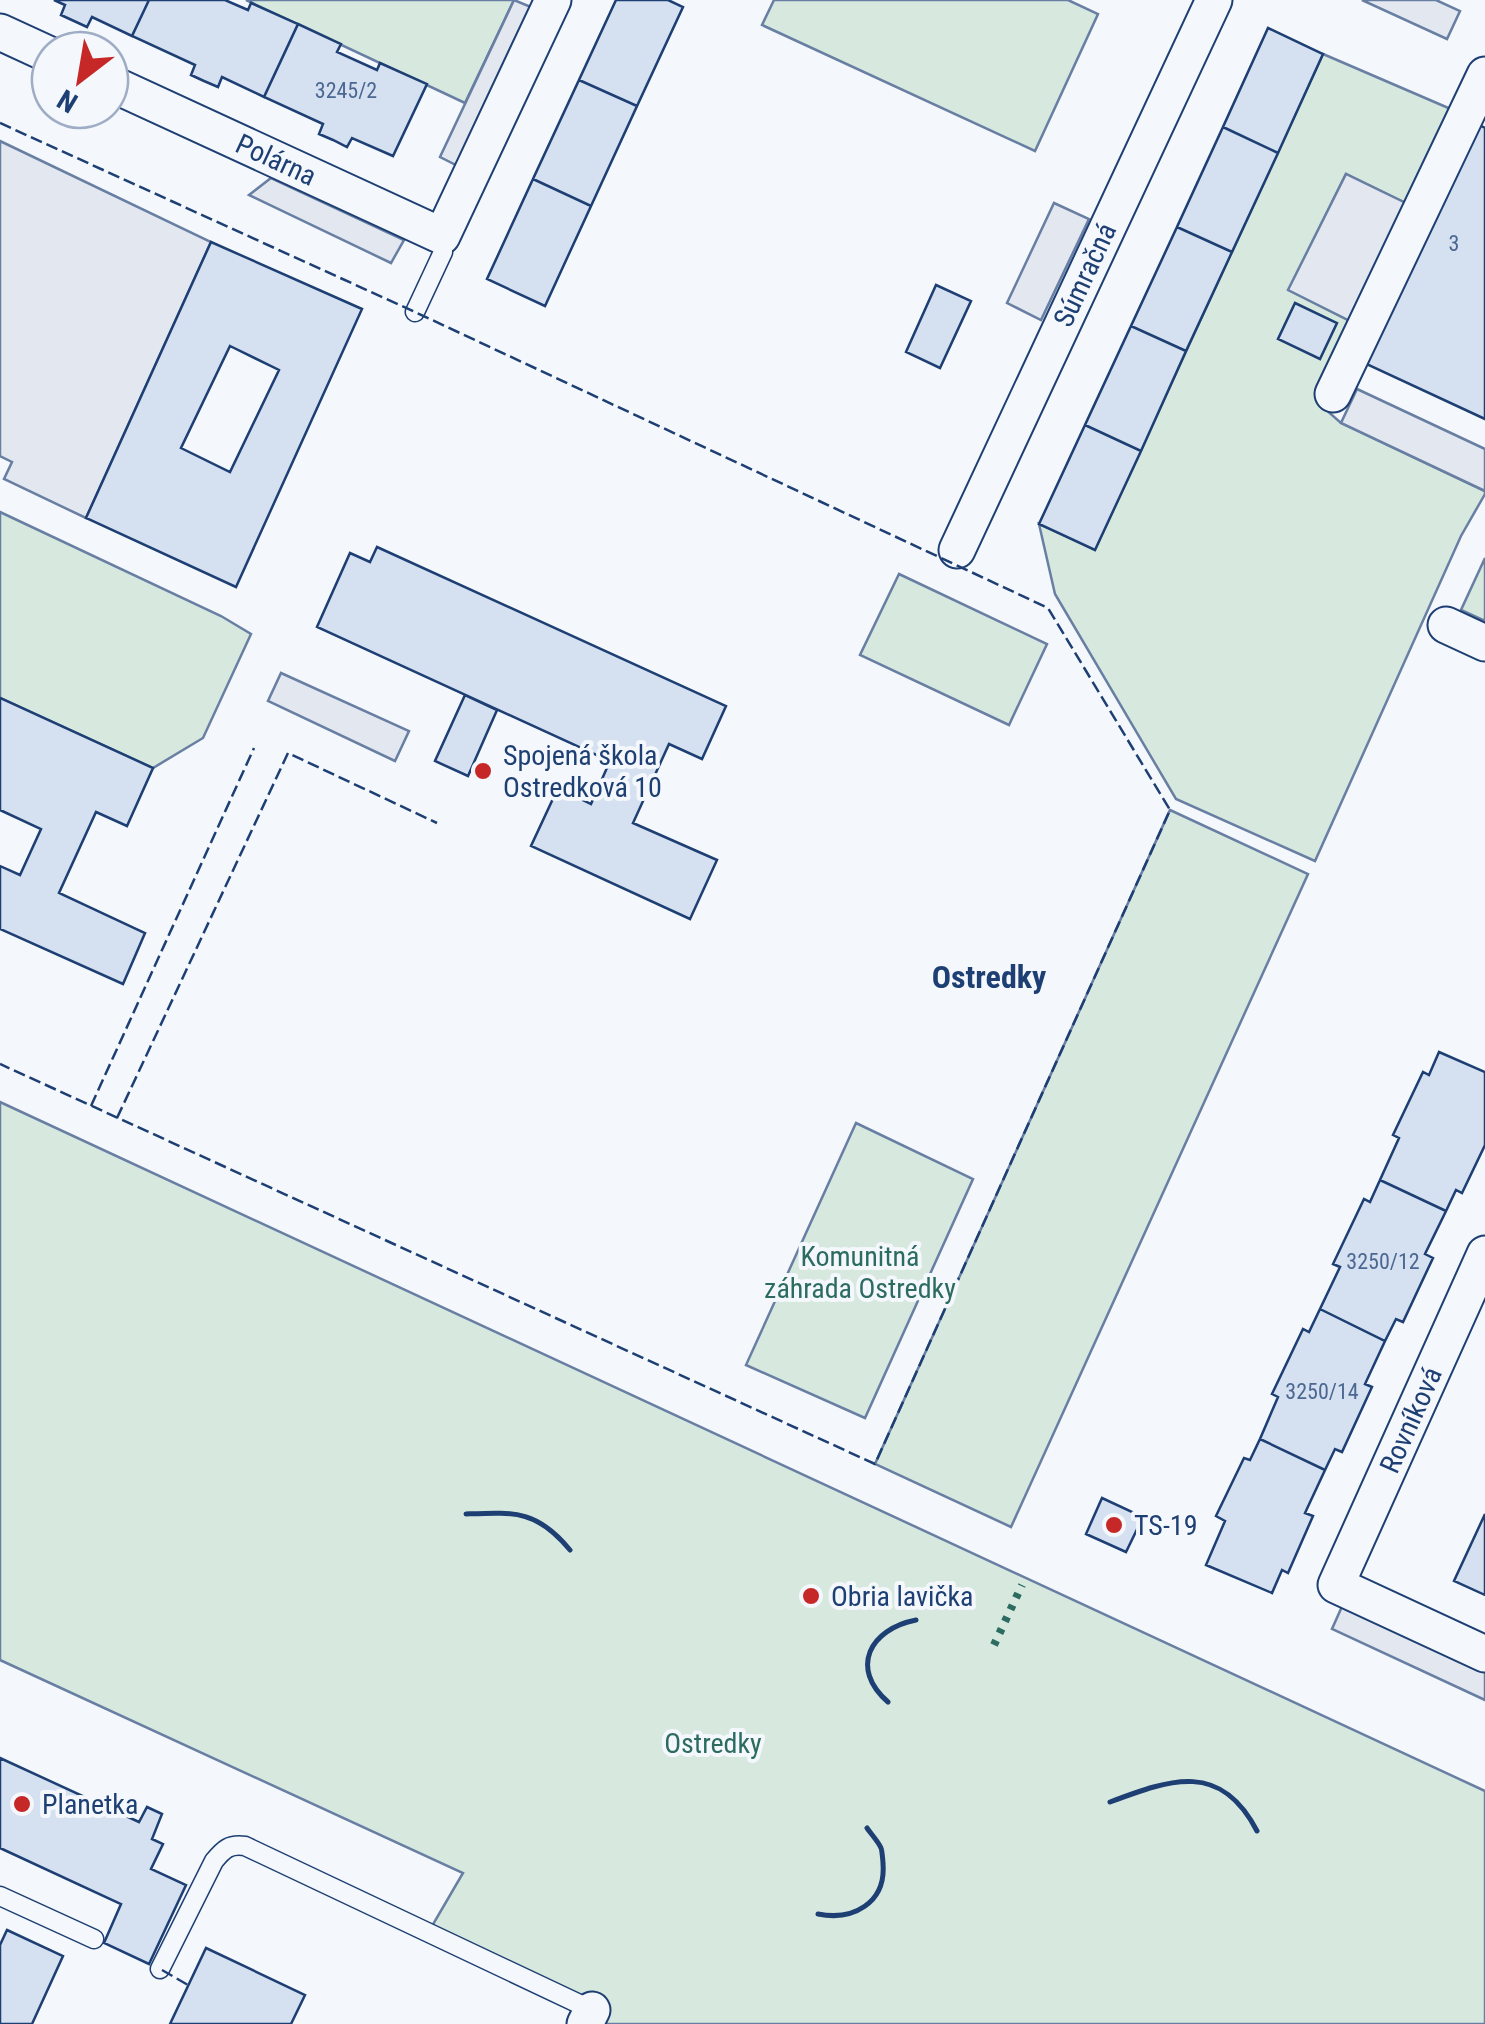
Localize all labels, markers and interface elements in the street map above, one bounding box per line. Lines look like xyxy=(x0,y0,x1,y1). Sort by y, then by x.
north arrow xyxy=(30,30,130,130)
house number: 3245/2 xyxy=(315,78,377,103)
text: N xyxy=(52,82,83,120)
street label: Polárna xyxy=(231,127,321,193)
street label: Súmračná xyxy=(1047,218,1123,332)
house number: 3 xyxy=(1449,231,1459,256)
place label: Spojená škola Ostredková 10 xyxy=(503,739,662,804)
marker: Spojená škola Ostredková 10 xyxy=(472,760,494,782)
district label: Ostredky xyxy=(932,958,1046,996)
park label: Komunitná záhrada Ostredky xyxy=(764,1240,956,1305)
house number: 3250/12 xyxy=(1346,1249,1420,1274)
street label: Rovníková xyxy=(1373,1362,1449,1478)
house number: 3250/14 xyxy=(1285,1379,1359,1404)
place label: TS-19 xyxy=(1134,1509,1197,1542)
marker: TS-19 xyxy=(1103,1514,1125,1536)
place label: Obria lavička xyxy=(831,1580,973,1613)
marker: Obria lavička xyxy=(800,1585,822,1607)
park label: Ostredky xyxy=(664,1727,762,1760)
place label: Planetka xyxy=(42,1788,138,1821)
marker: Planetka xyxy=(11,1793,33,1815)

